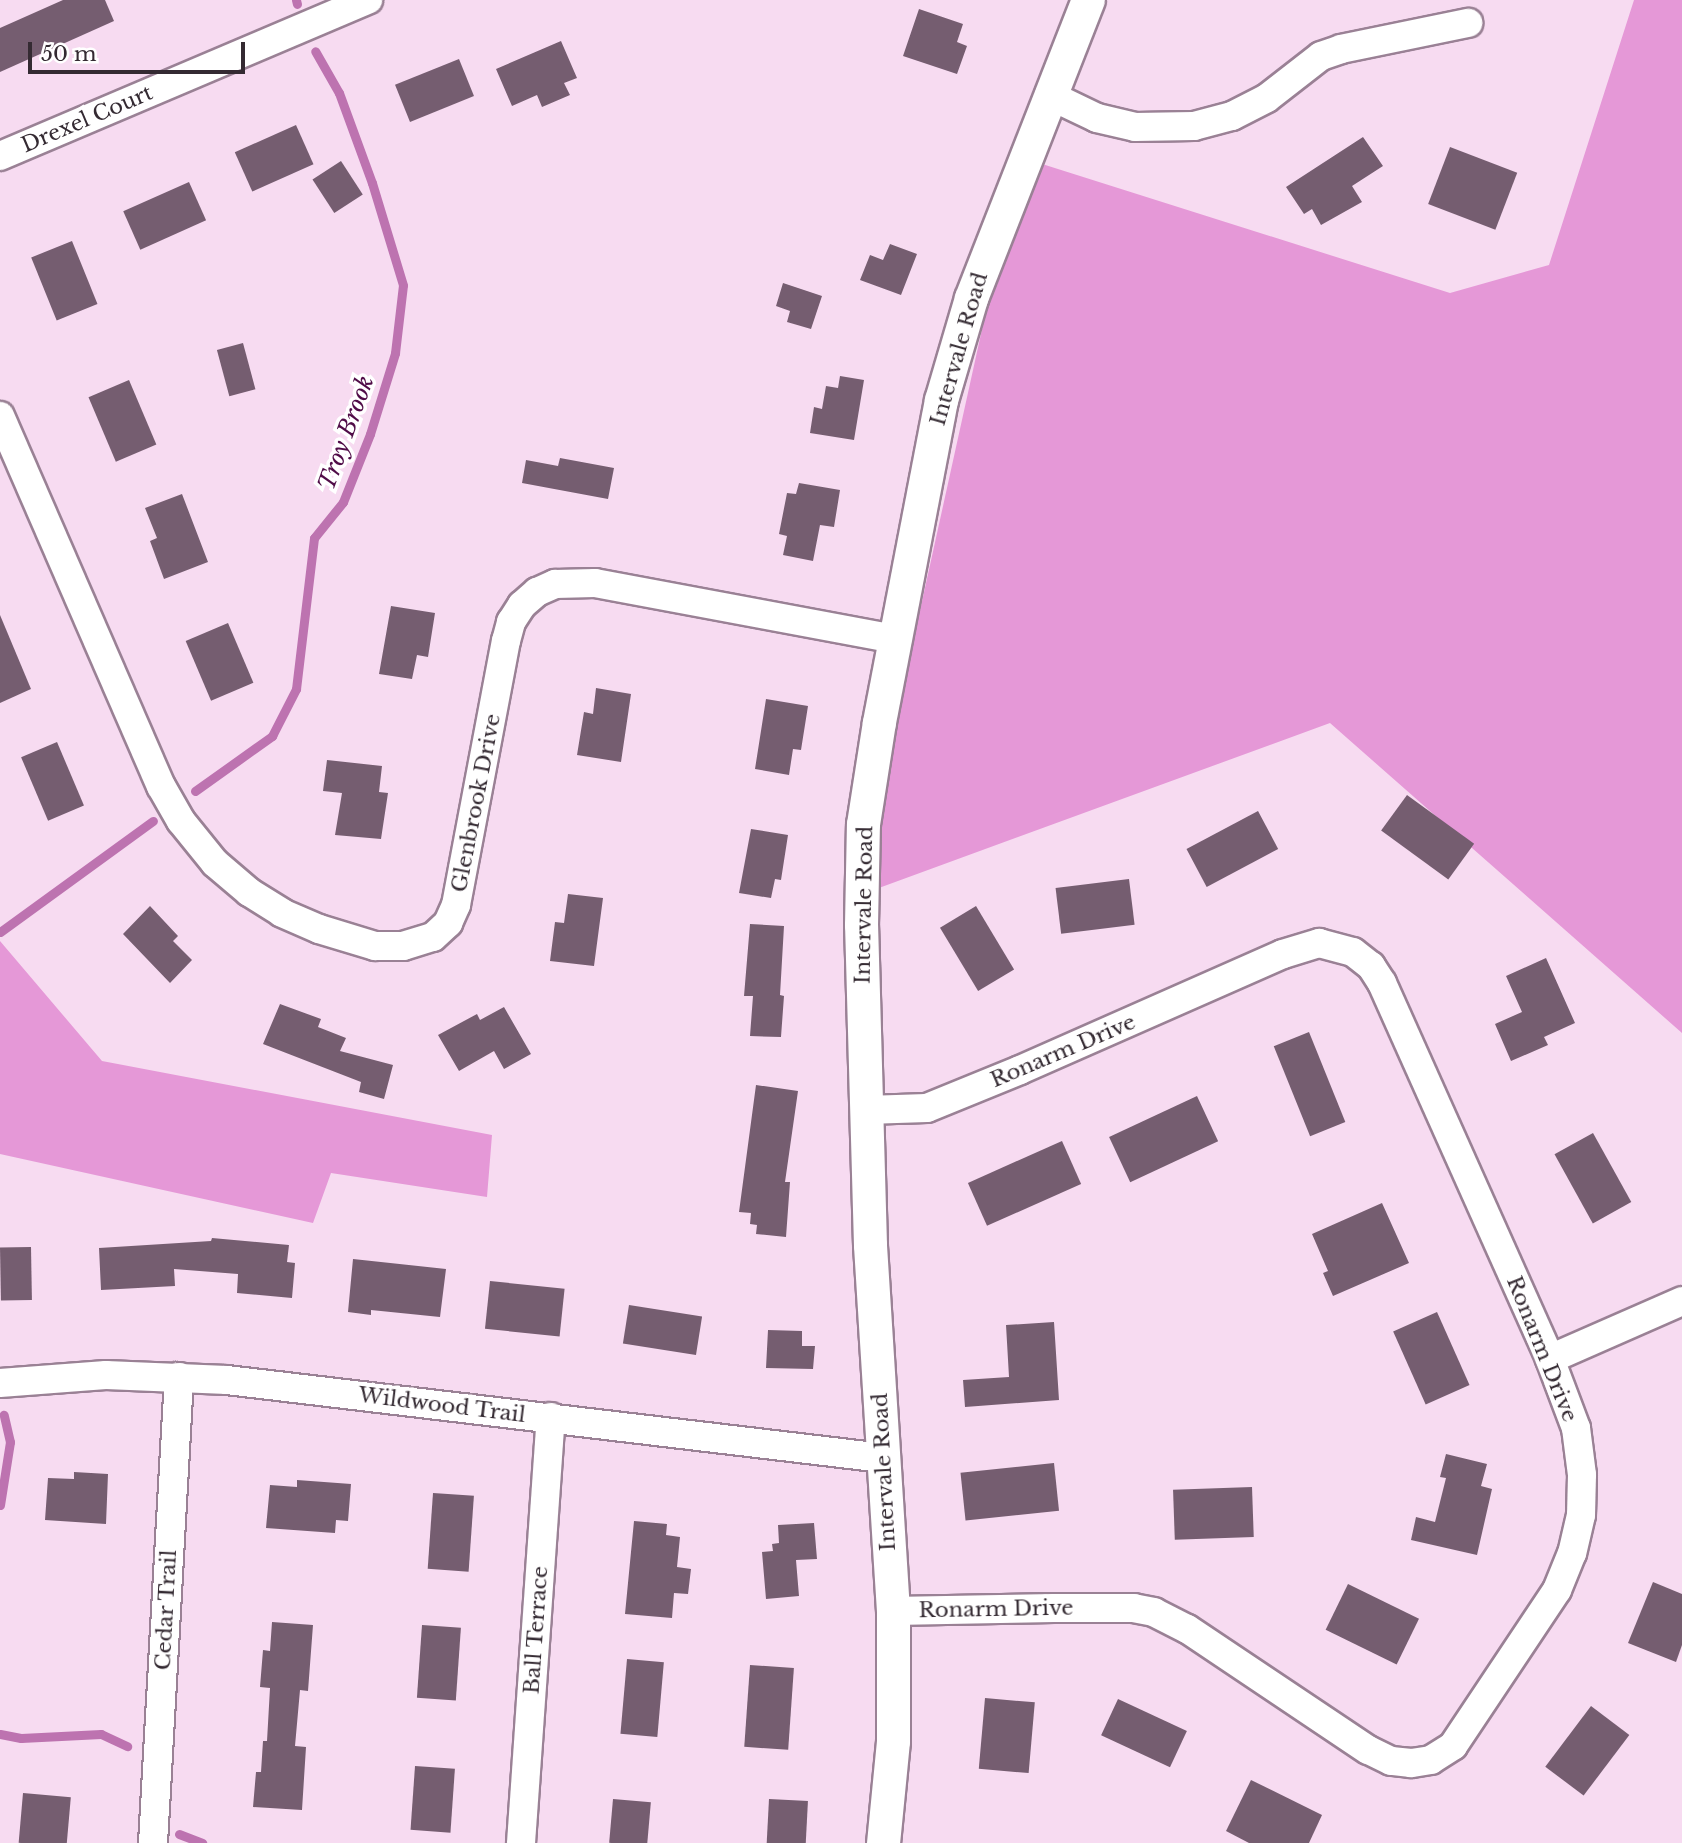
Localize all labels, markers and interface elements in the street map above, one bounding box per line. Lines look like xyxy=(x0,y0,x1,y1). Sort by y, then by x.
scale bar xyxy=(32,28,248,72)
text: 50 m xyxy=(41,41,96,67)
street label: Drexel Court xyxy=(18,80,156,158)
street label: Intervale Road xyxy=(925,270,993,428)
water label: Troy Brook xyxy=(313,372,379,494)
street label: Glenbrook Drive xyxy=(446,711,506,895)
street label: Intervale Road xyxy=(850,826,878,984)
street label: Ronarm Drive xyxy=(987,1009,1139,1093)
street label: Ronarm Drive xyxy=(1501,1273,1583,1425)
street label: Wildwood Trail xyxy=(357,1382,527,1428)
street label: Intervale Road xyxy=(867,1392,901,1552)
street label: Cedar Trail xyxy=(150,1549,182,1671)
street label: Ball Terrace xyxy=(519,1565,553,1695)
street label: Ronarm Drive xyxy=(918,1595,1074,1623)

